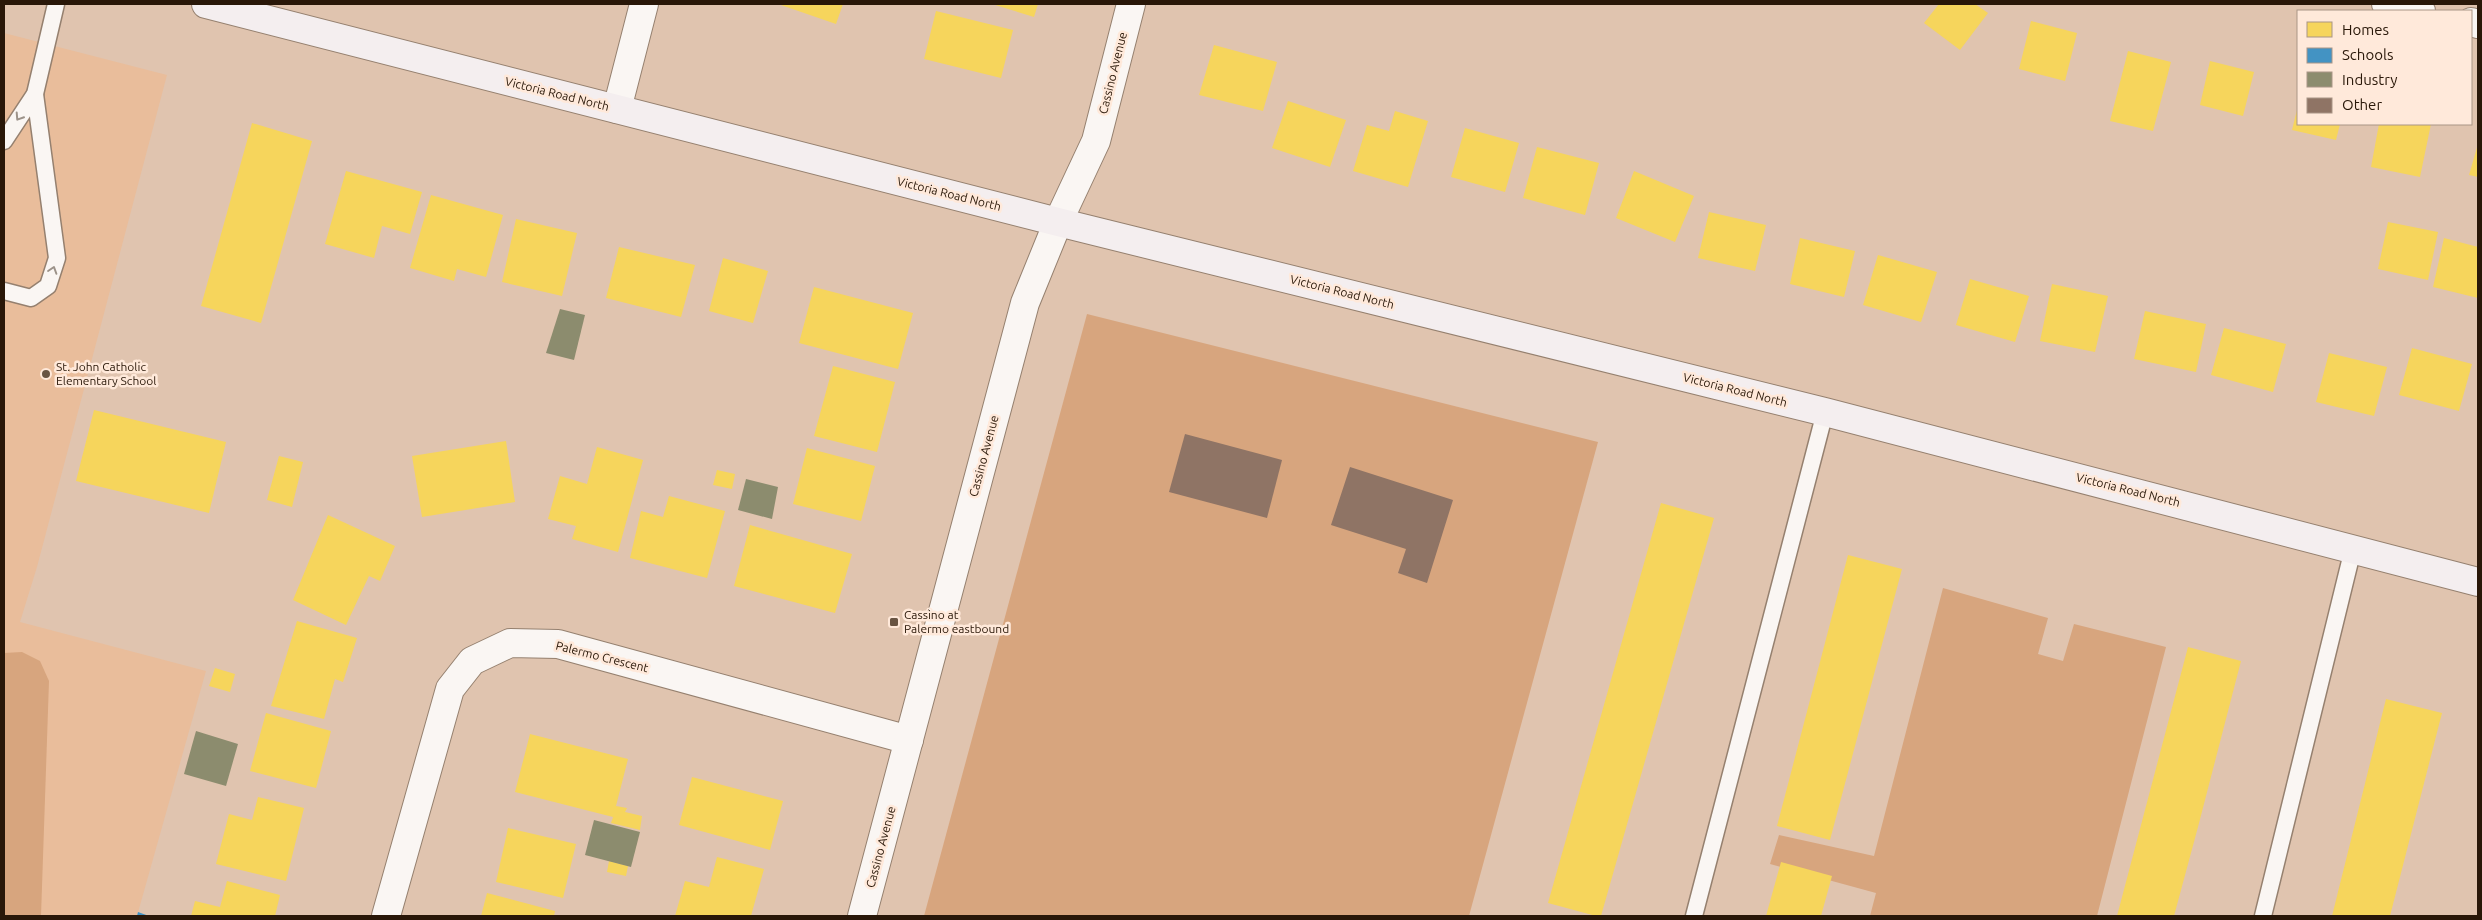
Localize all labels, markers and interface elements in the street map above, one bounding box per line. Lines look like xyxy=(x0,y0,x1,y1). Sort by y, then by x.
legend xyxy=(2297,10,2472,125)
text: Homes xyxy=(2342,21,2389,38)
street label: Cassino Avenue xyxy=(1096,31,1129,115)
text: Schools xyxy=(2342,46,2393,63)
text: Industry xyxy=(2342,71,2397,88)
street label: Victoria Road North xyxy=(504,74,610,113)
text: Other xyxy=(2342,96,2382,113)
one-way arrow xyxy=(16,112,25,121)
street label: Victoria Road North xyxy=(896,174,1002,213)
one-way arrow xyxy=(48,266,58,275)
street label: Victoria Road North xyxy=(1289,272,1395,311)
place label: St. John Catholic Elementary School xyxy=(56,360,156,387)
marker: St. John Catholic Elementary School xyxy=(40,368,52,380)
street label: Victoria Road North xyxy=(1682,370,1788,409)
street label: Cassino Avenue xyxy=(966,414,1001,498)
street label: Victoria Road North xyxy=(2075,470,2181,509)
place label: Cassino at Palermo eastbound xyxy=(904,608,1009,635)
marker: Cassino at Palermo eastbound xyxy=(888,616,900,628)
street label: Palermo Crescent xyxy=(554,639,650,674)
street label: Cassino Avenue xyxy=(863,805,898,889)

